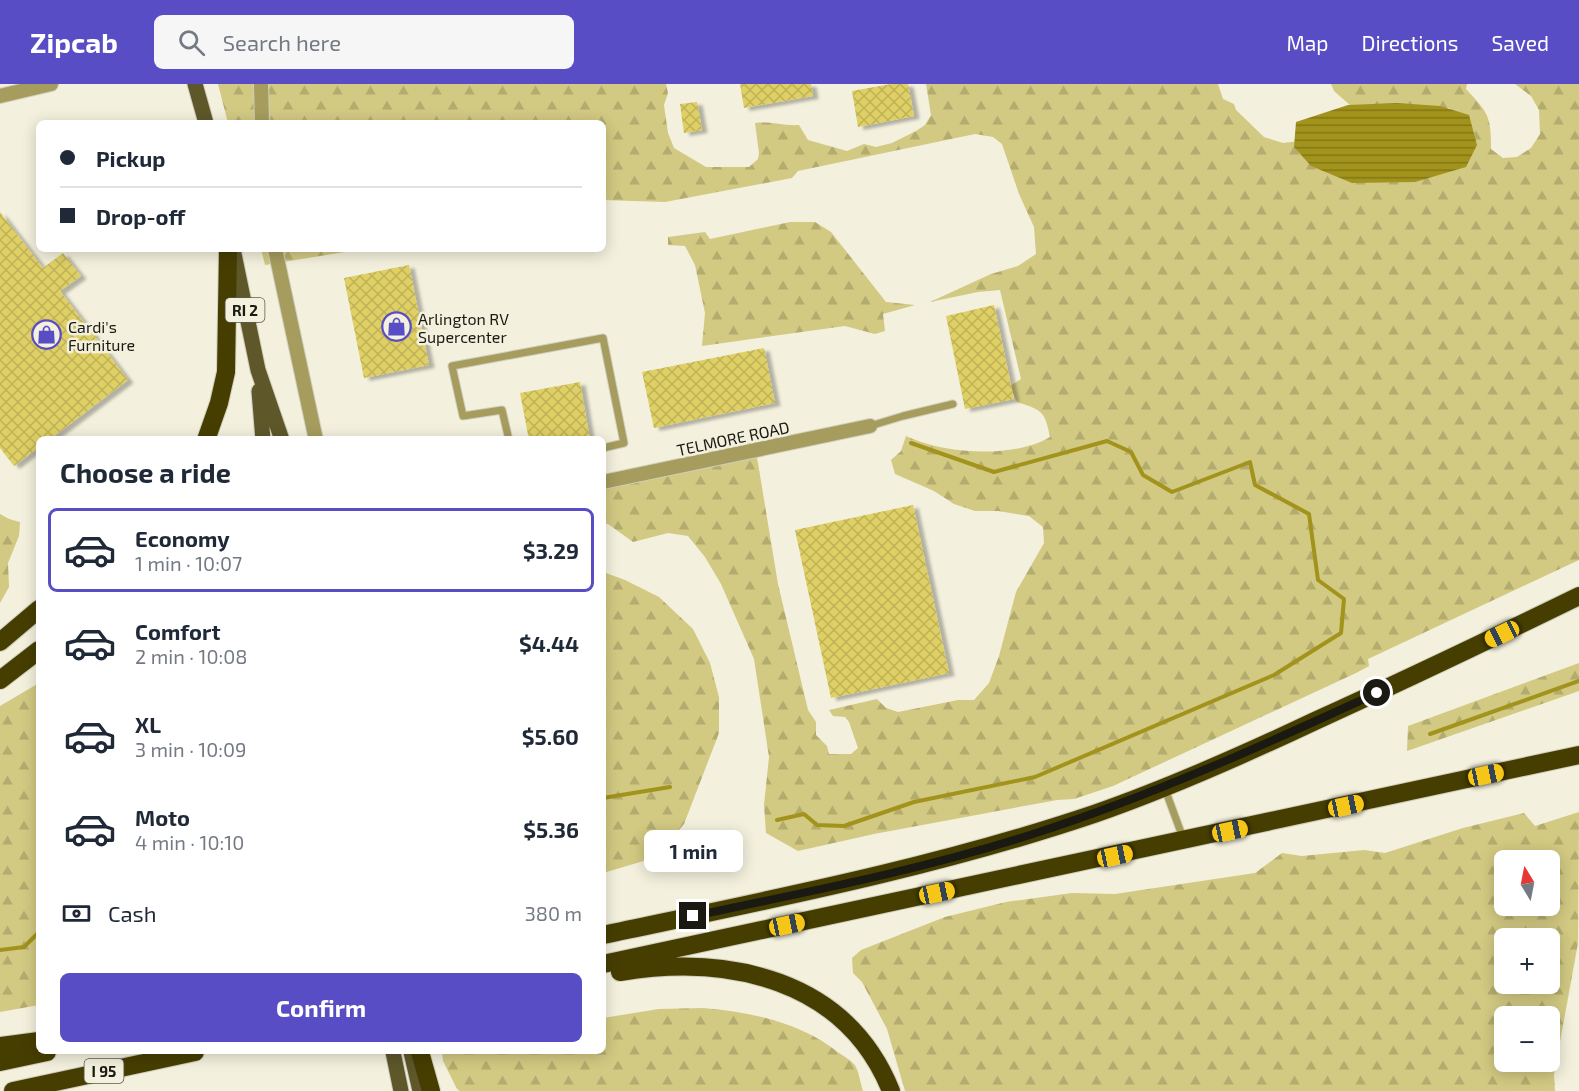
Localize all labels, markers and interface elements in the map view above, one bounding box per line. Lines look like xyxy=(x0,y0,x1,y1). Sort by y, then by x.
search box xyxy=(154,15,574,69)
text: Zipcab xyxy=(30,25,118,59)
icon: search xyxy=(175,26,208,59)
text: Search here xyxy=(223,29,341,55)
text: Map xyxy=(1286,30,1329,55)
text: Directions xyxy=(1362,30,1458,55)
text: Saved xyxy=(1491,30,1549,55)
text: Pickup xyxy=(96,145,165,171)
text: Drop-off xyxy=(96,203,185,229)
road number: RI 2 xyxy=(226,298,264,322)
place label: Arlington RV Supercenter xyxy=(418,309,509,346)
shop icon: Arlington RV Supercenter xyxy=(381,311,413,343)
place label: Cardi's Furniture xyxy=(68,317,135,354)
shop icon: Cardi's Furniture xyxy=(31,319,63,351)
street label: TELMORE ROAD xyxy=(675,417,791,459)
text: Choose a ride xyxy=(60,456,231,488)
icon: car xyxy=(63,523,117,577)
text: Economy xyxy=(135,525,230,551)
text: $3.29 xyxy=(523,537,579,563)
text: 1 min · 10:07 xyxy=(135,551,242,575)
icon: car xyxy=(63,616,117,670)
text: Comfort xyxy=(135,618,220,644)
car xyxy=(1482,618,1522,650)
text: $4.44 xyxy=(519,630,579,656)
text: 2 min · 10:08 xyxy=(135,644,247,668)
route start xyxy=(1363,679,1390,706)
icon: car xyxy=(63,709,117,763)
text: XL xyxy=(135,711,161,737)
text: $5.60 xyxy=(522,723,579,749)
text: 3 min · 10:09 xyxy=(135,737,247,761)
car xyxy=(1467,762,1505,788)
car xyxy=(1327,793,1365,819)
icon: car xyxy=(63,802,117,856)
text: Moto xyxy=(135,804,190,830)
text: $5.36 xyxy=(523,816,579,842)
car xyxy=(1211,818,1249,844)
callout: 1 min xyxy=(644,829,742,871)
text: 4 min · 10:10 xyxy=(135,830,244,854)
text: 1 min xyxy=(669,839,718,863)
car xyxy=(1096,843,1134,869)
north arrow xyxy=(1494,850,1560,916)
map controls xyxy=(1494,850,1560,1072)
car xyxy=(918,880,956,906)
icon: cash xyxy=(60,897,93,930)
text: Cash xyxy=(108,900,157,926)
text: 380 m xyxy=(525,901,582,925)
route end xyxy=(679,902,706,929)
car xyxy=(768,912,806,938)
button: + xyxy=(1494,928,1560,994)
button: Confirm xyxy=(60,973,582,1042)
button: − xyxy=(1494,1006,1560,1072)
road number: I 95 xyxy=(84,1059,124,1083)

